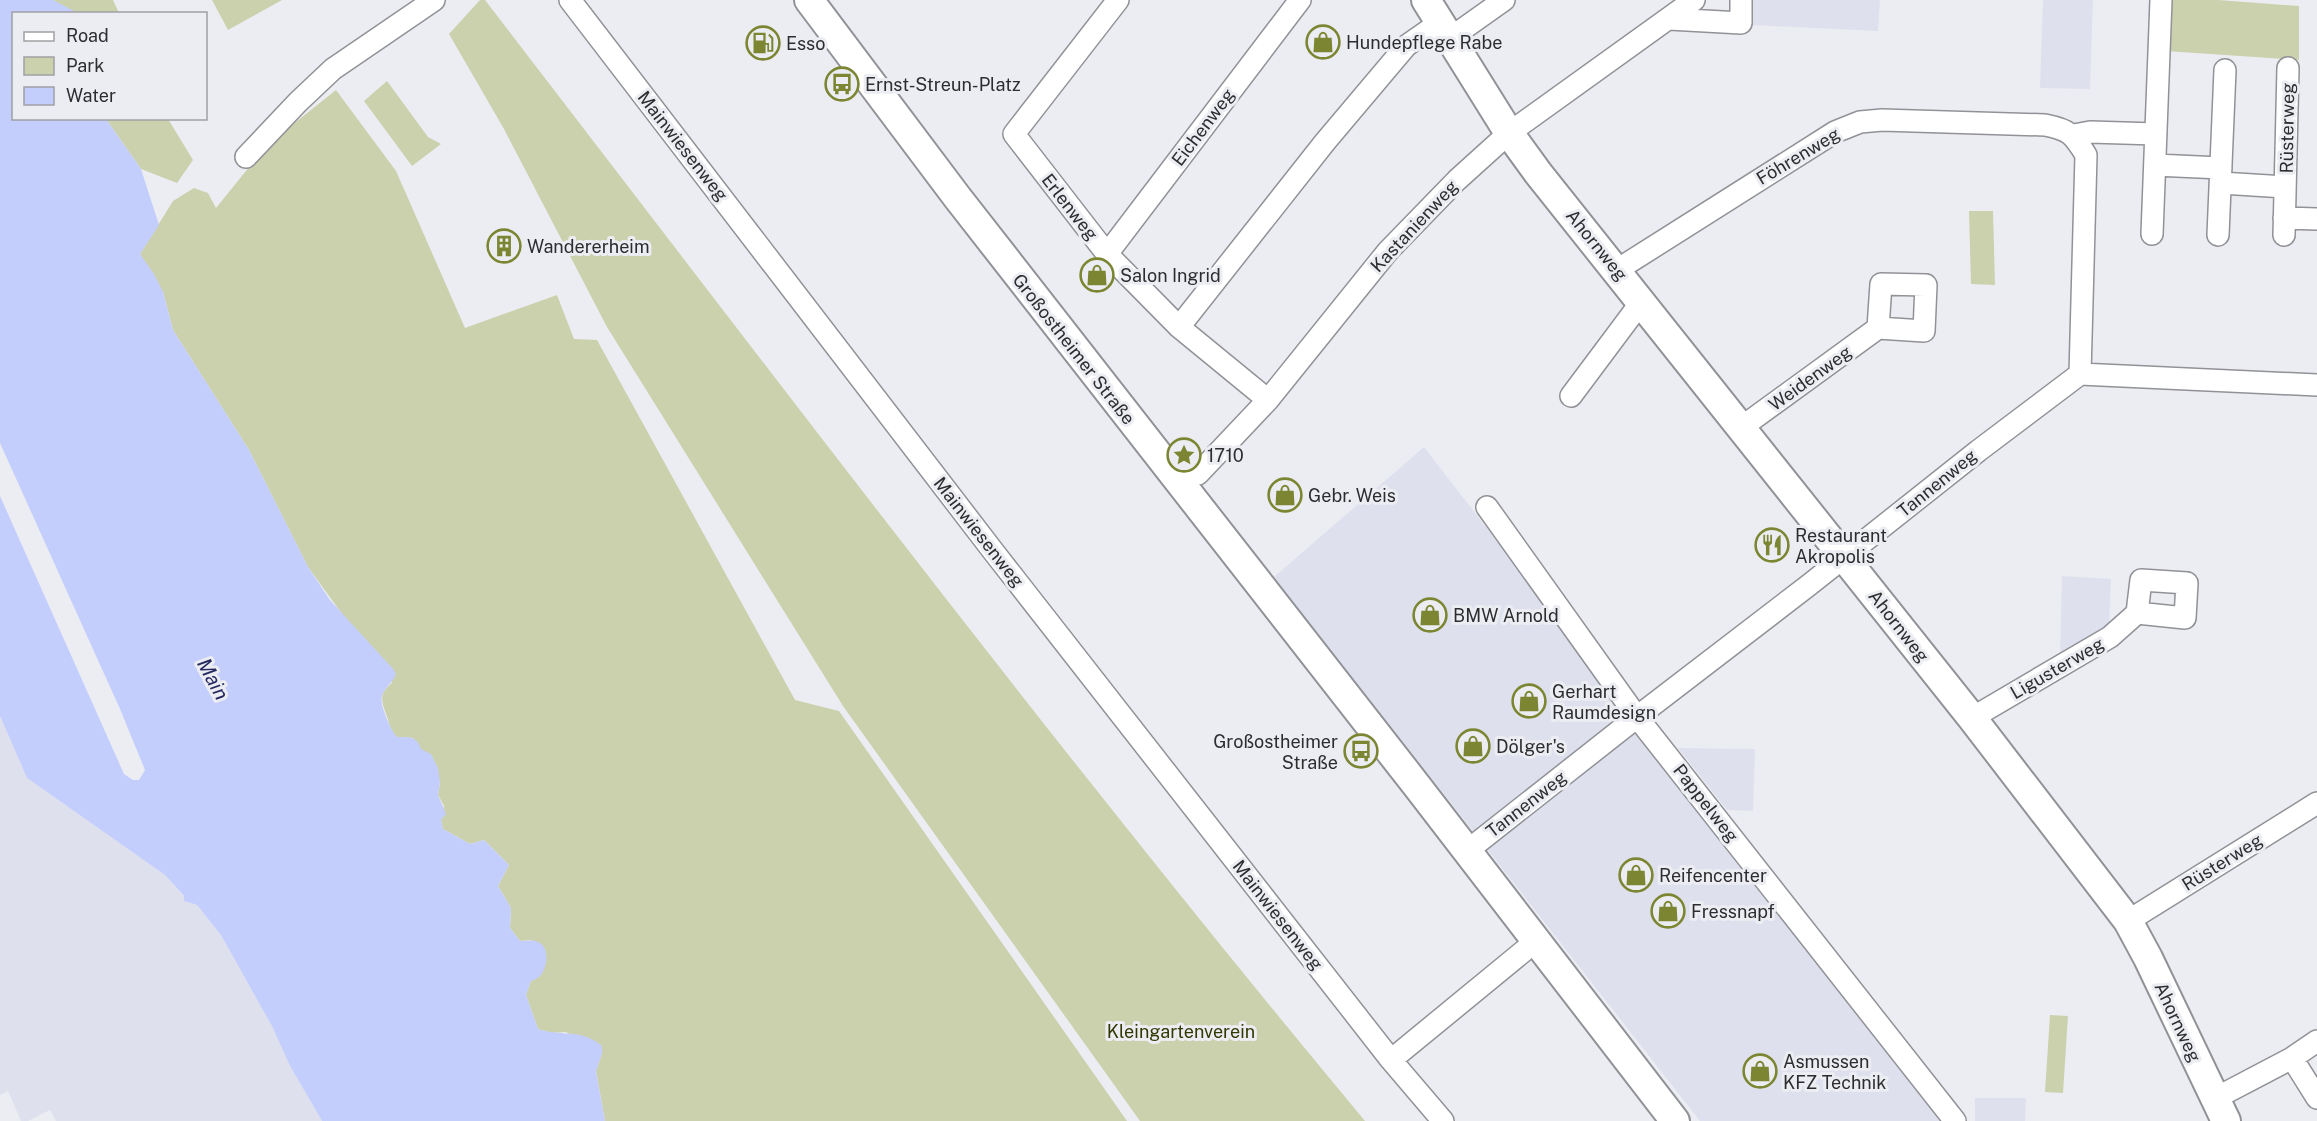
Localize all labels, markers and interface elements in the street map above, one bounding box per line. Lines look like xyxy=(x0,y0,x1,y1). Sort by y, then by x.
legend xyxy=(12,12,207,120)
shop icon: Hundepflege Rabe xyxy=(1305,24,1341,60)
text: Road xyxy=(66,25,109,46)
fuel station icon: Esso xyxy=(745,25,781,61)
place label: Hundepflege Rabe xyxy=(1346,32,1503,53)
place label: Esso xyxy=(786,33,825,54)
text: Park xyxy=(66,55,104,76)
bus stop icon: Ernst-Streun-Platz xyxy=(824,66,860,102)
place label: Ernst-Streun-Platz xyxy=(865,74,1021,95)
street label: Rüsterweg xyxy=(2276,82,2298,174)
street label: Eichenweg xyxy=(1167,84,1239,170)
text: Water xyxy=(66,85,116,106)
street label: Mainwiesenweg xyxy=(634,87,732,205)
street label: Föhrenweg xyxy=(1753,123,1843,189)
street label: Erlenweg xyxy=(1038,170,1102,244)
street label: Kastanienweg xyxy=(1366,176,1462,276)
street label: Ahornweg xyxy=(1562,205,1632,285)
building icon: Wandererheim xyxy=(486,228,522,264)
place label: Wandererheim xyxy=(527,236,650,257)
shop icon: Salon Ingrid xyxy=(1079,257,1115,293)
place label: Salon Ingrid xyxy=(1120,265,1221,286)
street label: Großostheimer Straße xyxy=(1009,269,1139,429)
street label: Weidenweg xyxy=(1765,341,1855,415)
place icon: 1710 xyxy=(1166,437,1202,473)
place label: 1710 xyxy=(1207,445,1244,466)
street label: Tannenweg xyxy=(1893,445,1981,521)
street label: Mainwiesenweg xyxy=(930,473,1028,591)
shop icon: Gebr. Weis xyxy=(1267,477,1303,513)
place label: Gebr. Weis xyxy=(1308,485,1396,506)
place label: Restaurant Akropolis xyxy=(1795,525,1887,567)
restaurant icon: Restaurant Akropolis xyxy=(1754,527,1790,563)
street label: Ahornweg xyxy=(1864,586,1934,666)
shop icon: BMW Arnold xyxy=(1412,597,1448,633)
place label: BMW Arnold xyxy=(1453,605,1559,626)
street label: Ligusterweg xyxy=(2006,633,2108,703)
water label: Main xyxy=(192,654,234,704)
place label: Gerhart Raumdesign xyxy=(1552,681,1656,723)
shop icon: Gerhart Raumdesign xyxy=(1511,683,1547,719)
shop icon: Dölger's xyxy=(1455,728,1491,764)
place label: Großostheimer Straße xyxy=(1213,731,1338,773)
bus stop icon: Großostheimer Straße xyxy=(1343,733,1379,769)
place label: Dölger's xyxy=(1496,736,1565,757)
street label: Pappelweg xyxy=(1669,760,1743,846)
street label: Tannenweg xyxy=(1482,766,1570,842)
street label: Rüsterweg xyxy=(2178,829,2266,895)
street label: Mainwiesenweg xyxy=(1229,856,1327,974)
shop icon: Reifencenter xyxy=(1618,857,1654,893)
place label: Reifencenter xyxy=(1659,865,1767,886)
shop icon: Fressnapf xyxy=(1650,893,1686,929)
place label: Fressnapf xyxy=(1691,901,1775,922)
street label: Ahornweg xyxy=(2150,979,2206,1065)
park label: Kleingartenverein xyxy=(1107,1021,1255,1042)
place label: Asmussen KFZ Technik xyxy=(1783,1051,1886,1093)
shop icon: Asmussen KFZ Technik xyxy=(1742,1053,1778,1089)

